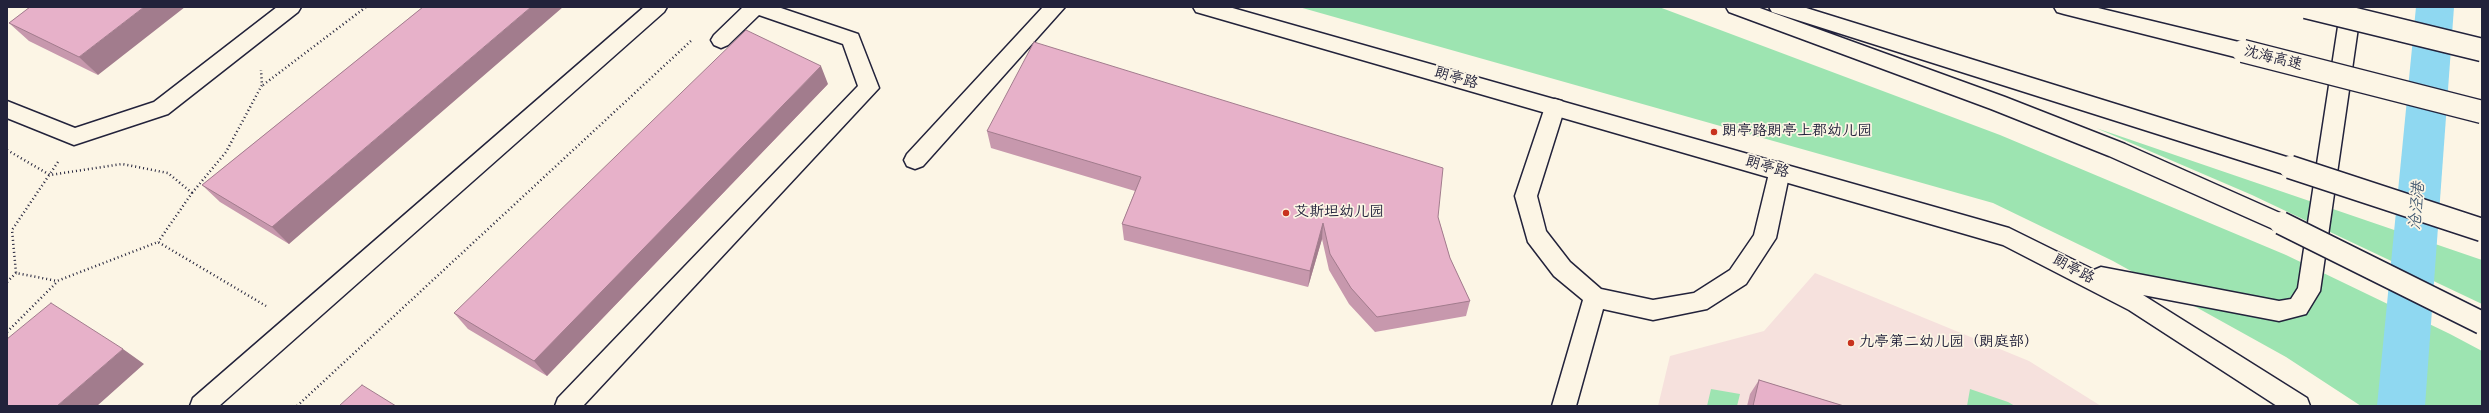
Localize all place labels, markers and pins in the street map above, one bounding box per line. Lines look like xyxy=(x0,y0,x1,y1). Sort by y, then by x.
place label: 朗亭路朗亭上郡幼儿园 xyxy=(1722,123,1872,141)
marker: 朗亭路朗亭上郡幼儿园 xyxy=(1709,127,1719,137)
place label: 艾斯坦幼儿园 xyxy=(1294,204,1384,222)
marker: 艾斯坦幼儿园 xyxy=(1281,208,1291,218)
place label: 九亭第二幼儿园（朗庭部） xyxy=(1859,334,2039,352)
marker: 九亭第二幼儿园（朗庭部） xyxy=(1846,338,1856,348)

